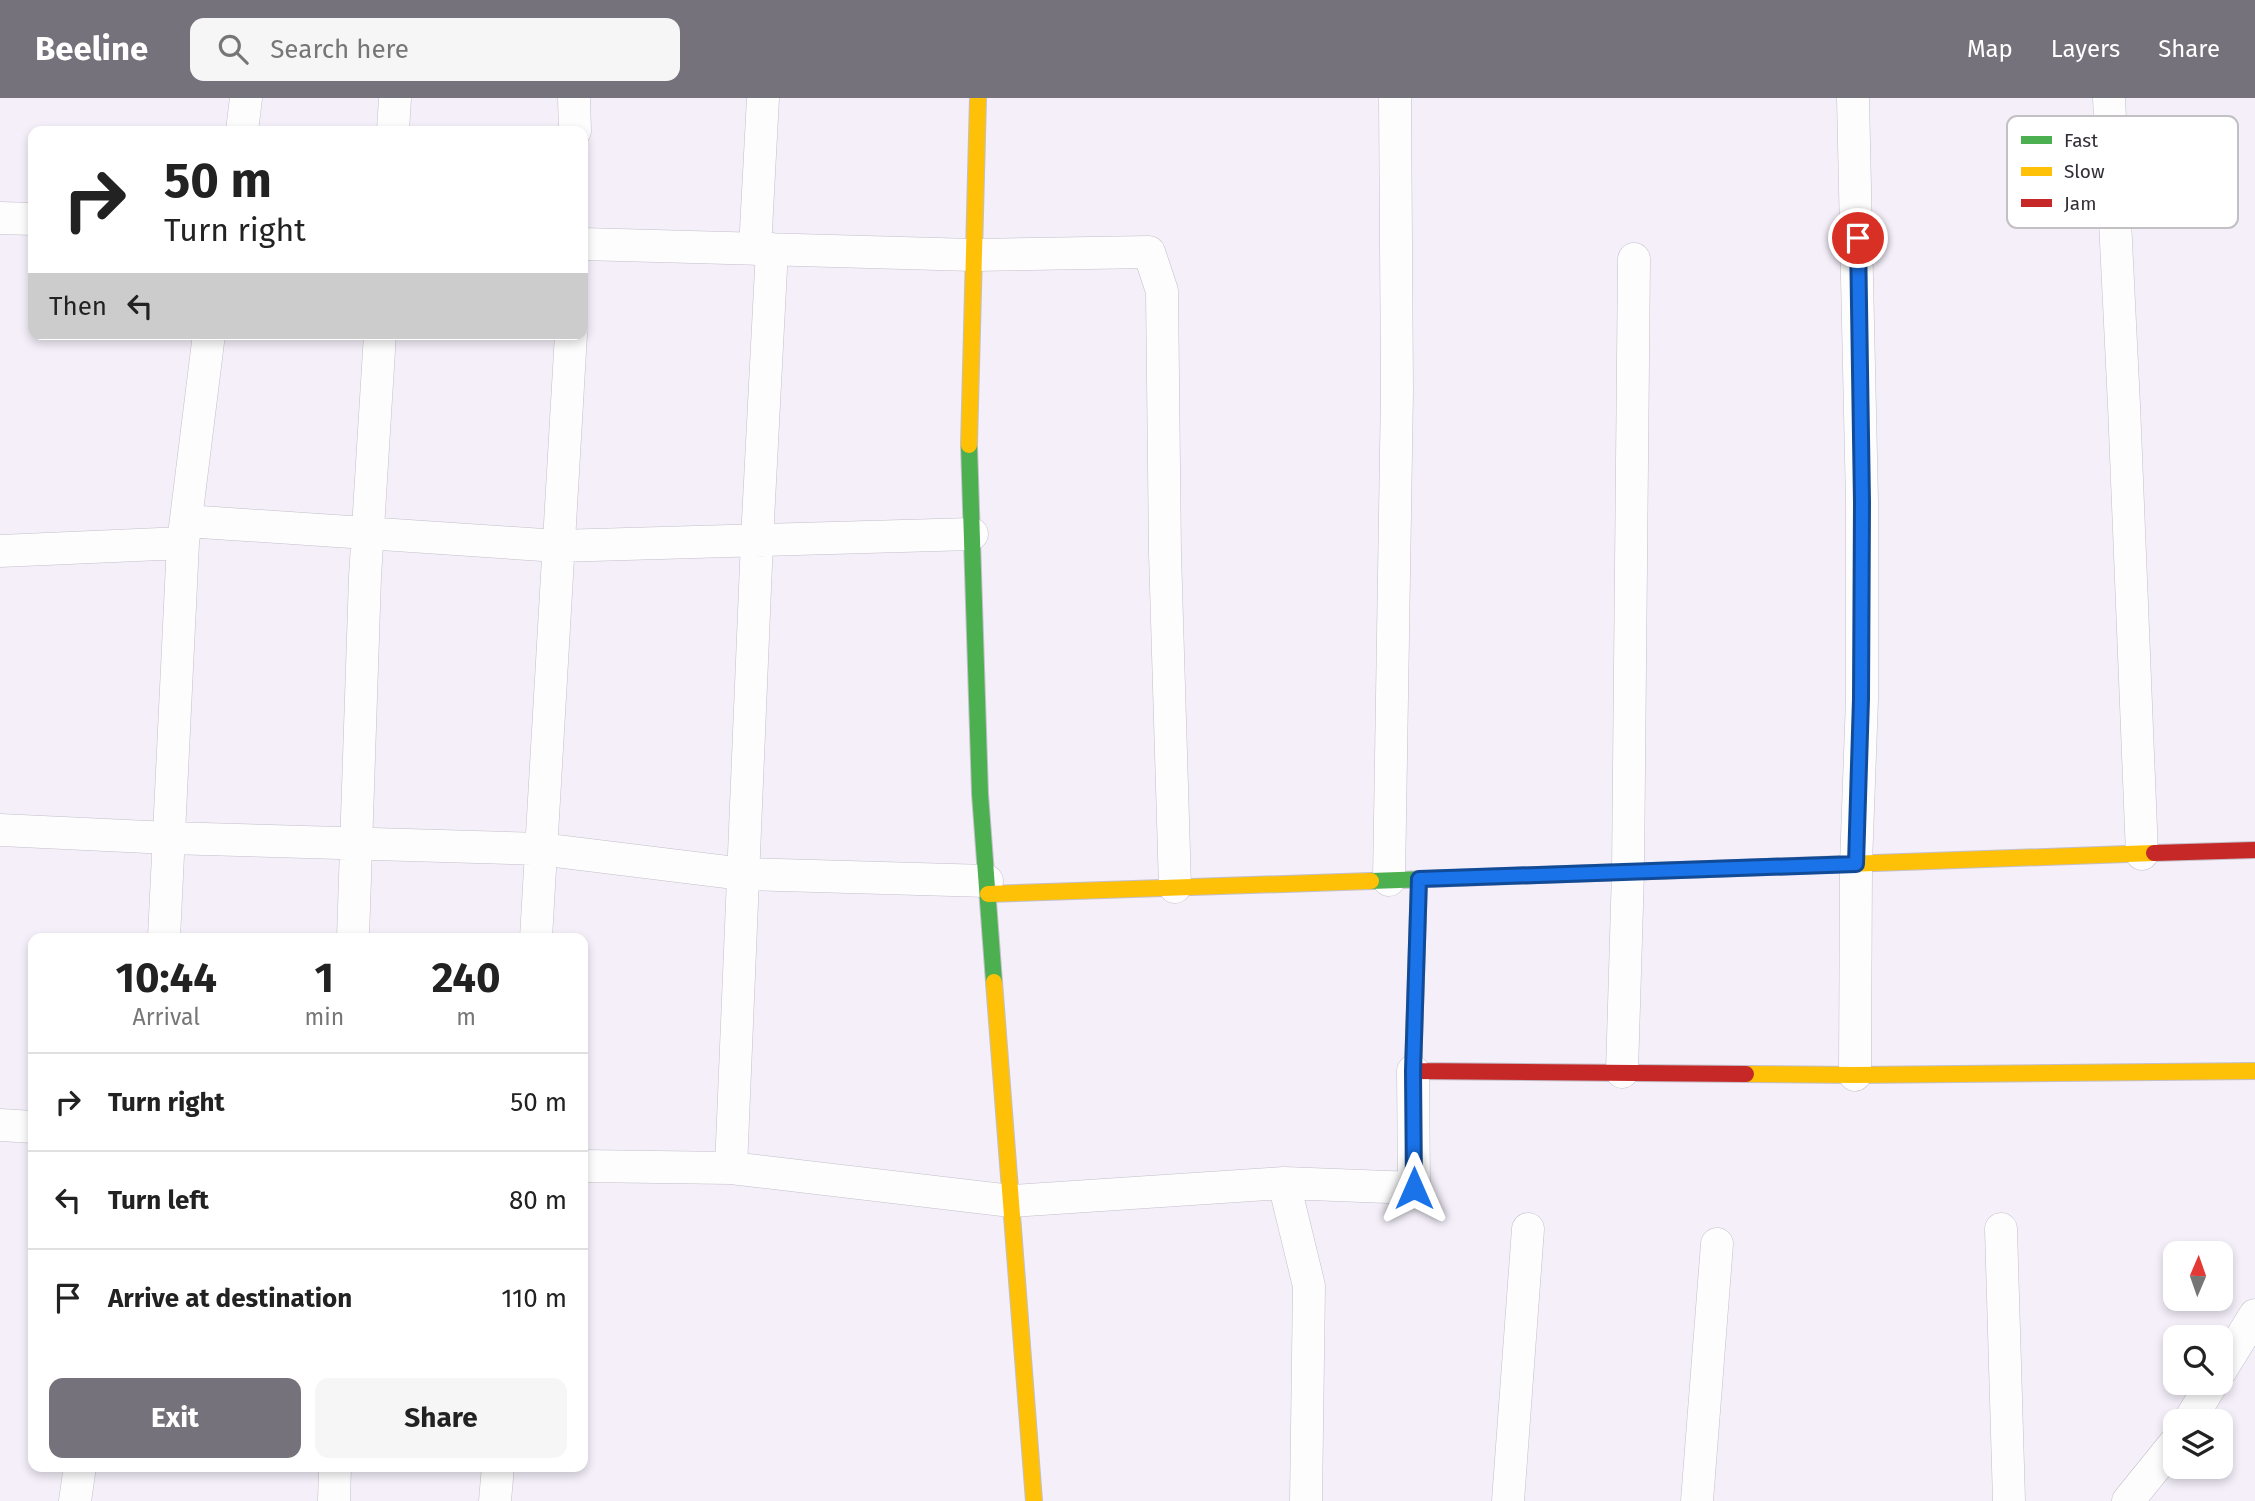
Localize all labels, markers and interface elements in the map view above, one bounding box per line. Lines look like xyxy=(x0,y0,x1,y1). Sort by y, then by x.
search box xyxy=(190,18,680,81)
text: Beeline xyxy=(35,29,148,69)
icon: search xyxy=(214,30,252,68)
text: Search here xyxy=(270,34,409,65)
text: Map xyxy=(1967,35,2013,63)
text: Layers xyxy=(2051,35,2120,63)
text: Share xyxy=(2158,35,2220,63)
legend xyxy=(2007,116,2238,228)
text: Fast xyxy=(2064,129,2098,152)
text: 50 m xyxy=(164,151,272,210)
icon: right xyxy=(49,154,140,245)
text: Slow xyxy=(2064,160,2105,183)
text: Jam xyxy=(2064,192,2096,215)
pin xyxy=(1828,208,1888,268)
text: Turn right xyxy=(164,211,306,249)
icon: arrive xyxy=(1839,219,1877,257)
icon: left xyxy=(121,287,159,325)
text: Then xyxy=(49,291,107,322)
text: 10:44 xyxy=(116,953,217,1003)
text: 1 xyxy=(315,953,334,1003)
text: 240 xyxy=(432,953,500,1003)
text: Arrival xyxy=(133,1003,200,1031)
text: min xyxy=(304,1003,344,1031)
text: m xyxy=(456,1003,476,1031)
icon: right xyxy=(49,1083,87,1121)
text: Turn right xyxy=(108,1087,225,1118)
text: 50 m xyxy=(510,1087,567,1118)
position arrow xyxy=(1377,1151,1451,1225)
icon: left xyxy=(49,1181,87,1219)
text: Turn left xyxy=(108,1185,209,1216)
text: 80 m xyxy=(509,1185,567,1216)
north arrow xyxy=(2163,1241,2233,1311)
map controls xyxy=(2163,1241,2233,1479)
icon: arrive xyxy=(49,1279,87,1317)
text: Arrive at destination xyxy=(108,1283,352,1314)
text: 110 m xyxy=(501,1283,567,1314)
button: search xyxy=(2163,1325,2233,1395)
button: Exit xyxy=(49,1378,301,1458)
button: Share xyxy=(315,1378,567,1458)
button: layers xyxy=(2163,1409,2233,1479)

